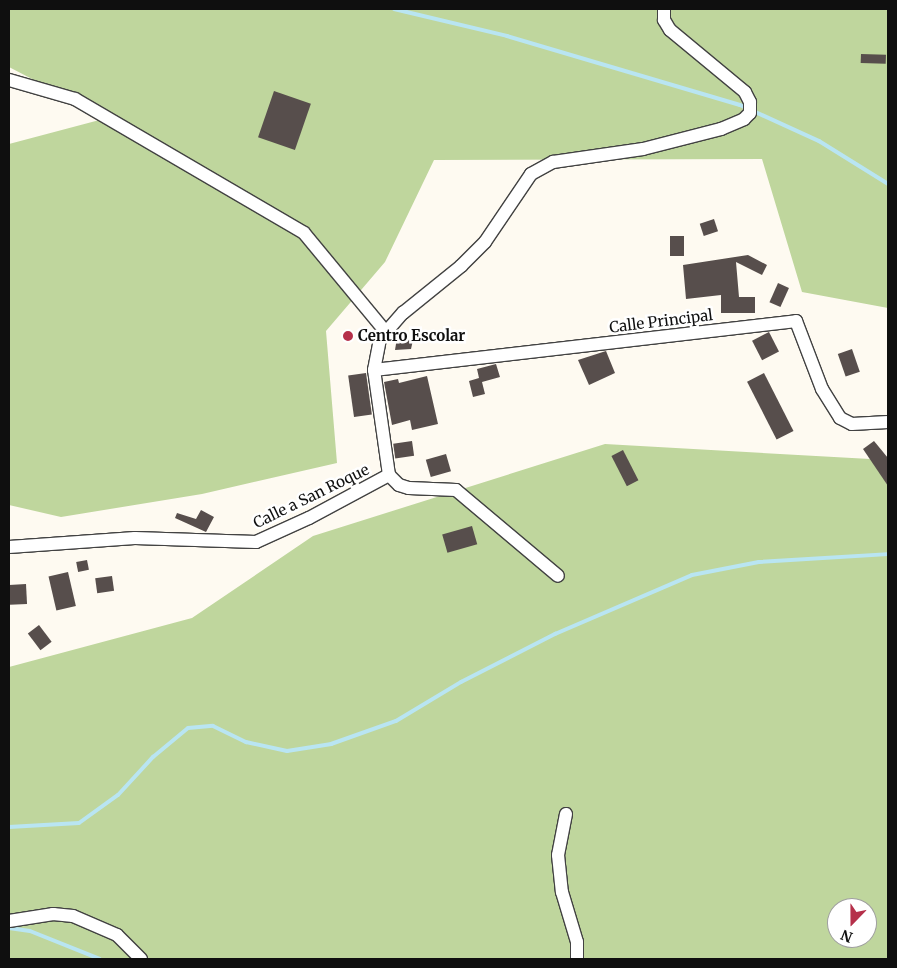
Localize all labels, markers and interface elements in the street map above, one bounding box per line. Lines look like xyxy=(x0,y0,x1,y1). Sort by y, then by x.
street label: Calle Principal xyxy=(608,306,714,336)
place label: Centro Escolar xyxy=(358,327,465,345)
marker: Centro Escolar xyxy=(342,330,354,342)
street label: Calle a San Roque xyxy=(250,460,372,532)
north arrow xyxy=(827,898,877,948)
text: N xyxy=(838,926,855,946)

